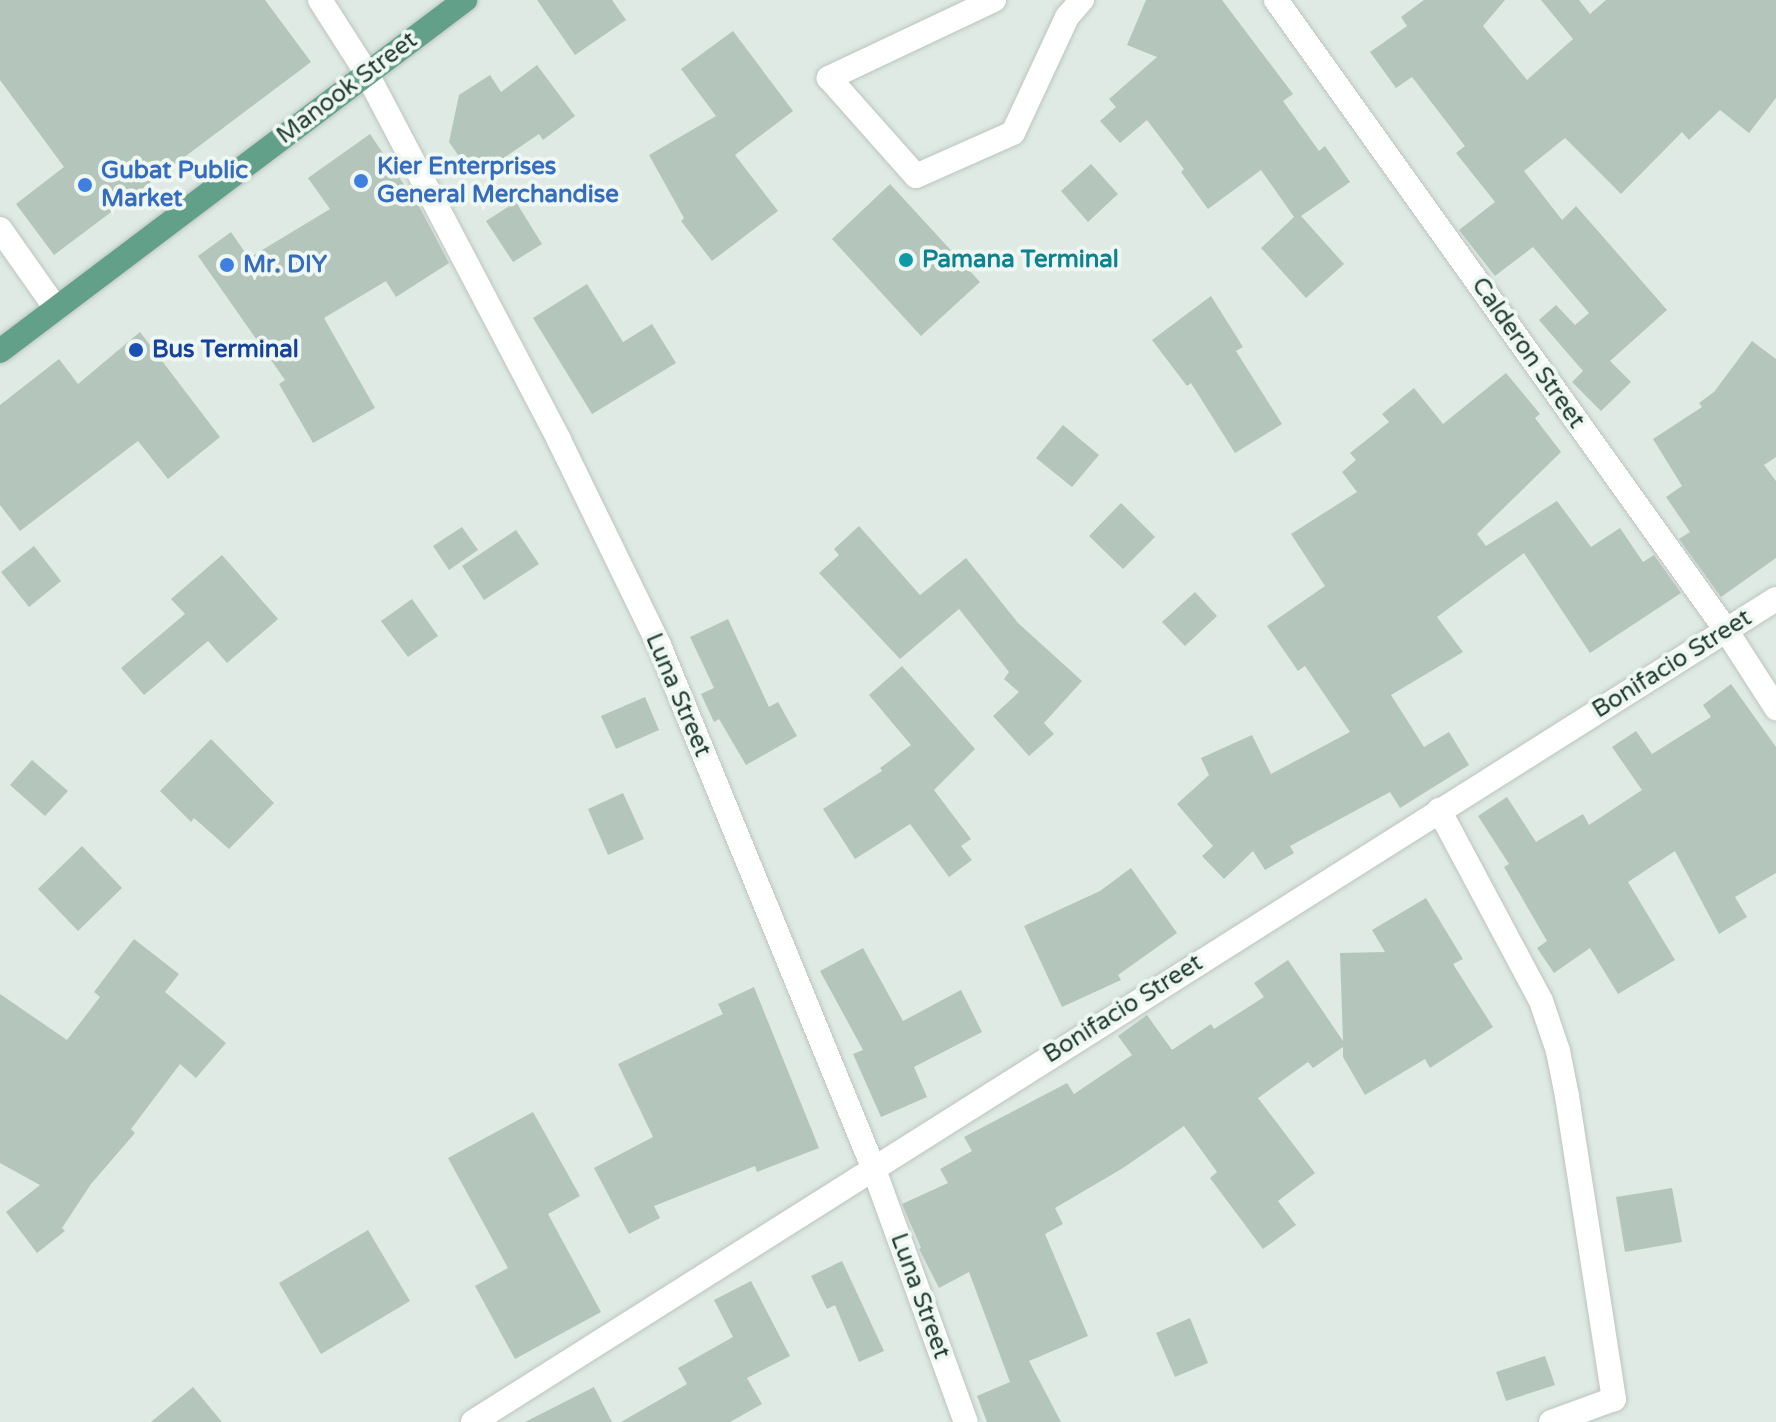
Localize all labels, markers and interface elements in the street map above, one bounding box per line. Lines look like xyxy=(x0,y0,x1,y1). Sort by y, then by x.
street label: Manook Street xyxy=(271,26,423,150)
place label: Kier Enterprises General Merchandise xyxy=(377,153,619,209)
place label: Gubat Public Market xyxy=(101,157,248,213)
marker: Kier Enterprises General Merchandise xyxy=(352,172,370,190)
marker: Gubat Public Market xyxy=(76,176,94,194)
place label: Pamana Terminal xyxy=(922,246,1119,274)
place label: Mr. DIY xyxy=(243,251,327,279)
marker: Pamana Terminal xyxy=(897,251,915,269)
marker: Mr. DIY xyxy=(218,256,236,274)
street label: Calderon Street xyxy=(1465,272,1591,434)
place label: Bus Terminal xyxy=(152,336,299,364)
marker: Bus Terminal xyxy=(127,341,145,359)
street label: Bonifacio Street xyxy=(1587,604,1757,724)
street label: Luna Street xyxy=(639,629,717,761)
street label: Bonifacio Street xyxy=(1038,949,1208,1069)
street label: Luna Street xyxy=(884,1229,956,1363)

